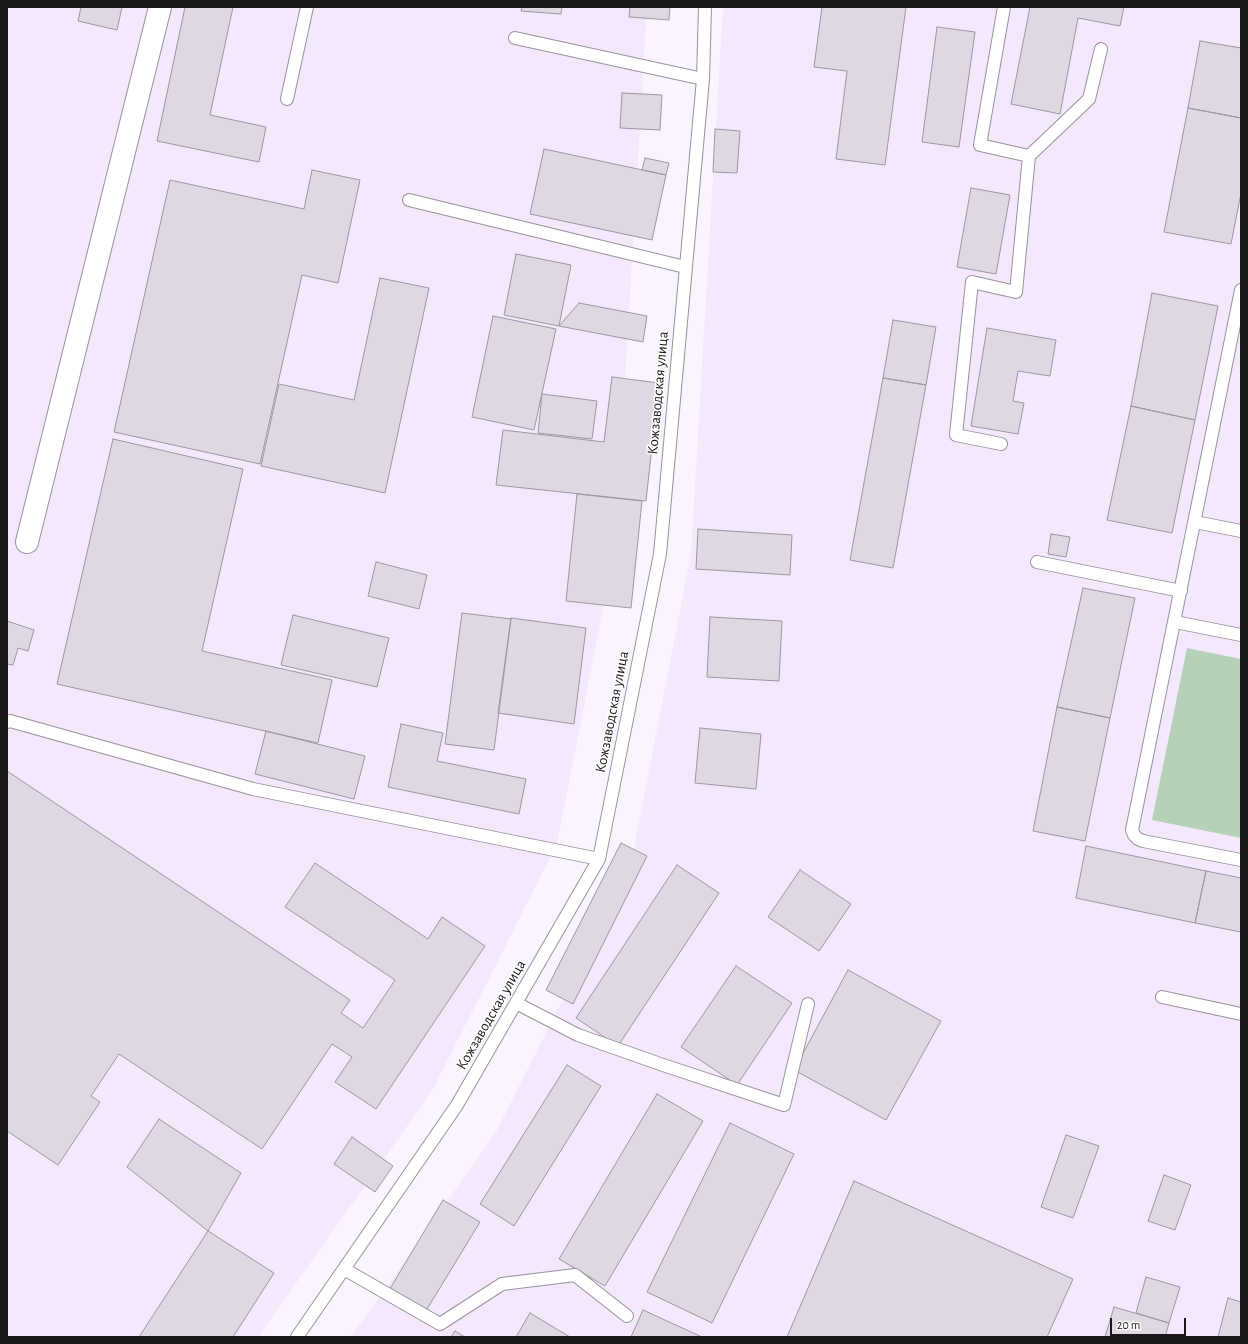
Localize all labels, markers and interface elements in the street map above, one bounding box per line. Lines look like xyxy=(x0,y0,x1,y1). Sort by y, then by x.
street label: Кожзаводская улица xyxy=(644,331,672,455)
street label: Кожзаводская улица xyxy=(591,650,633,774)
street label: Кожзаводская улица xyxy=(452,957,530,1073)
scale bar xyxy=(1112,1310,1188,1336)
text: 20 m xyxy=(1117,1319,1140,1331)

